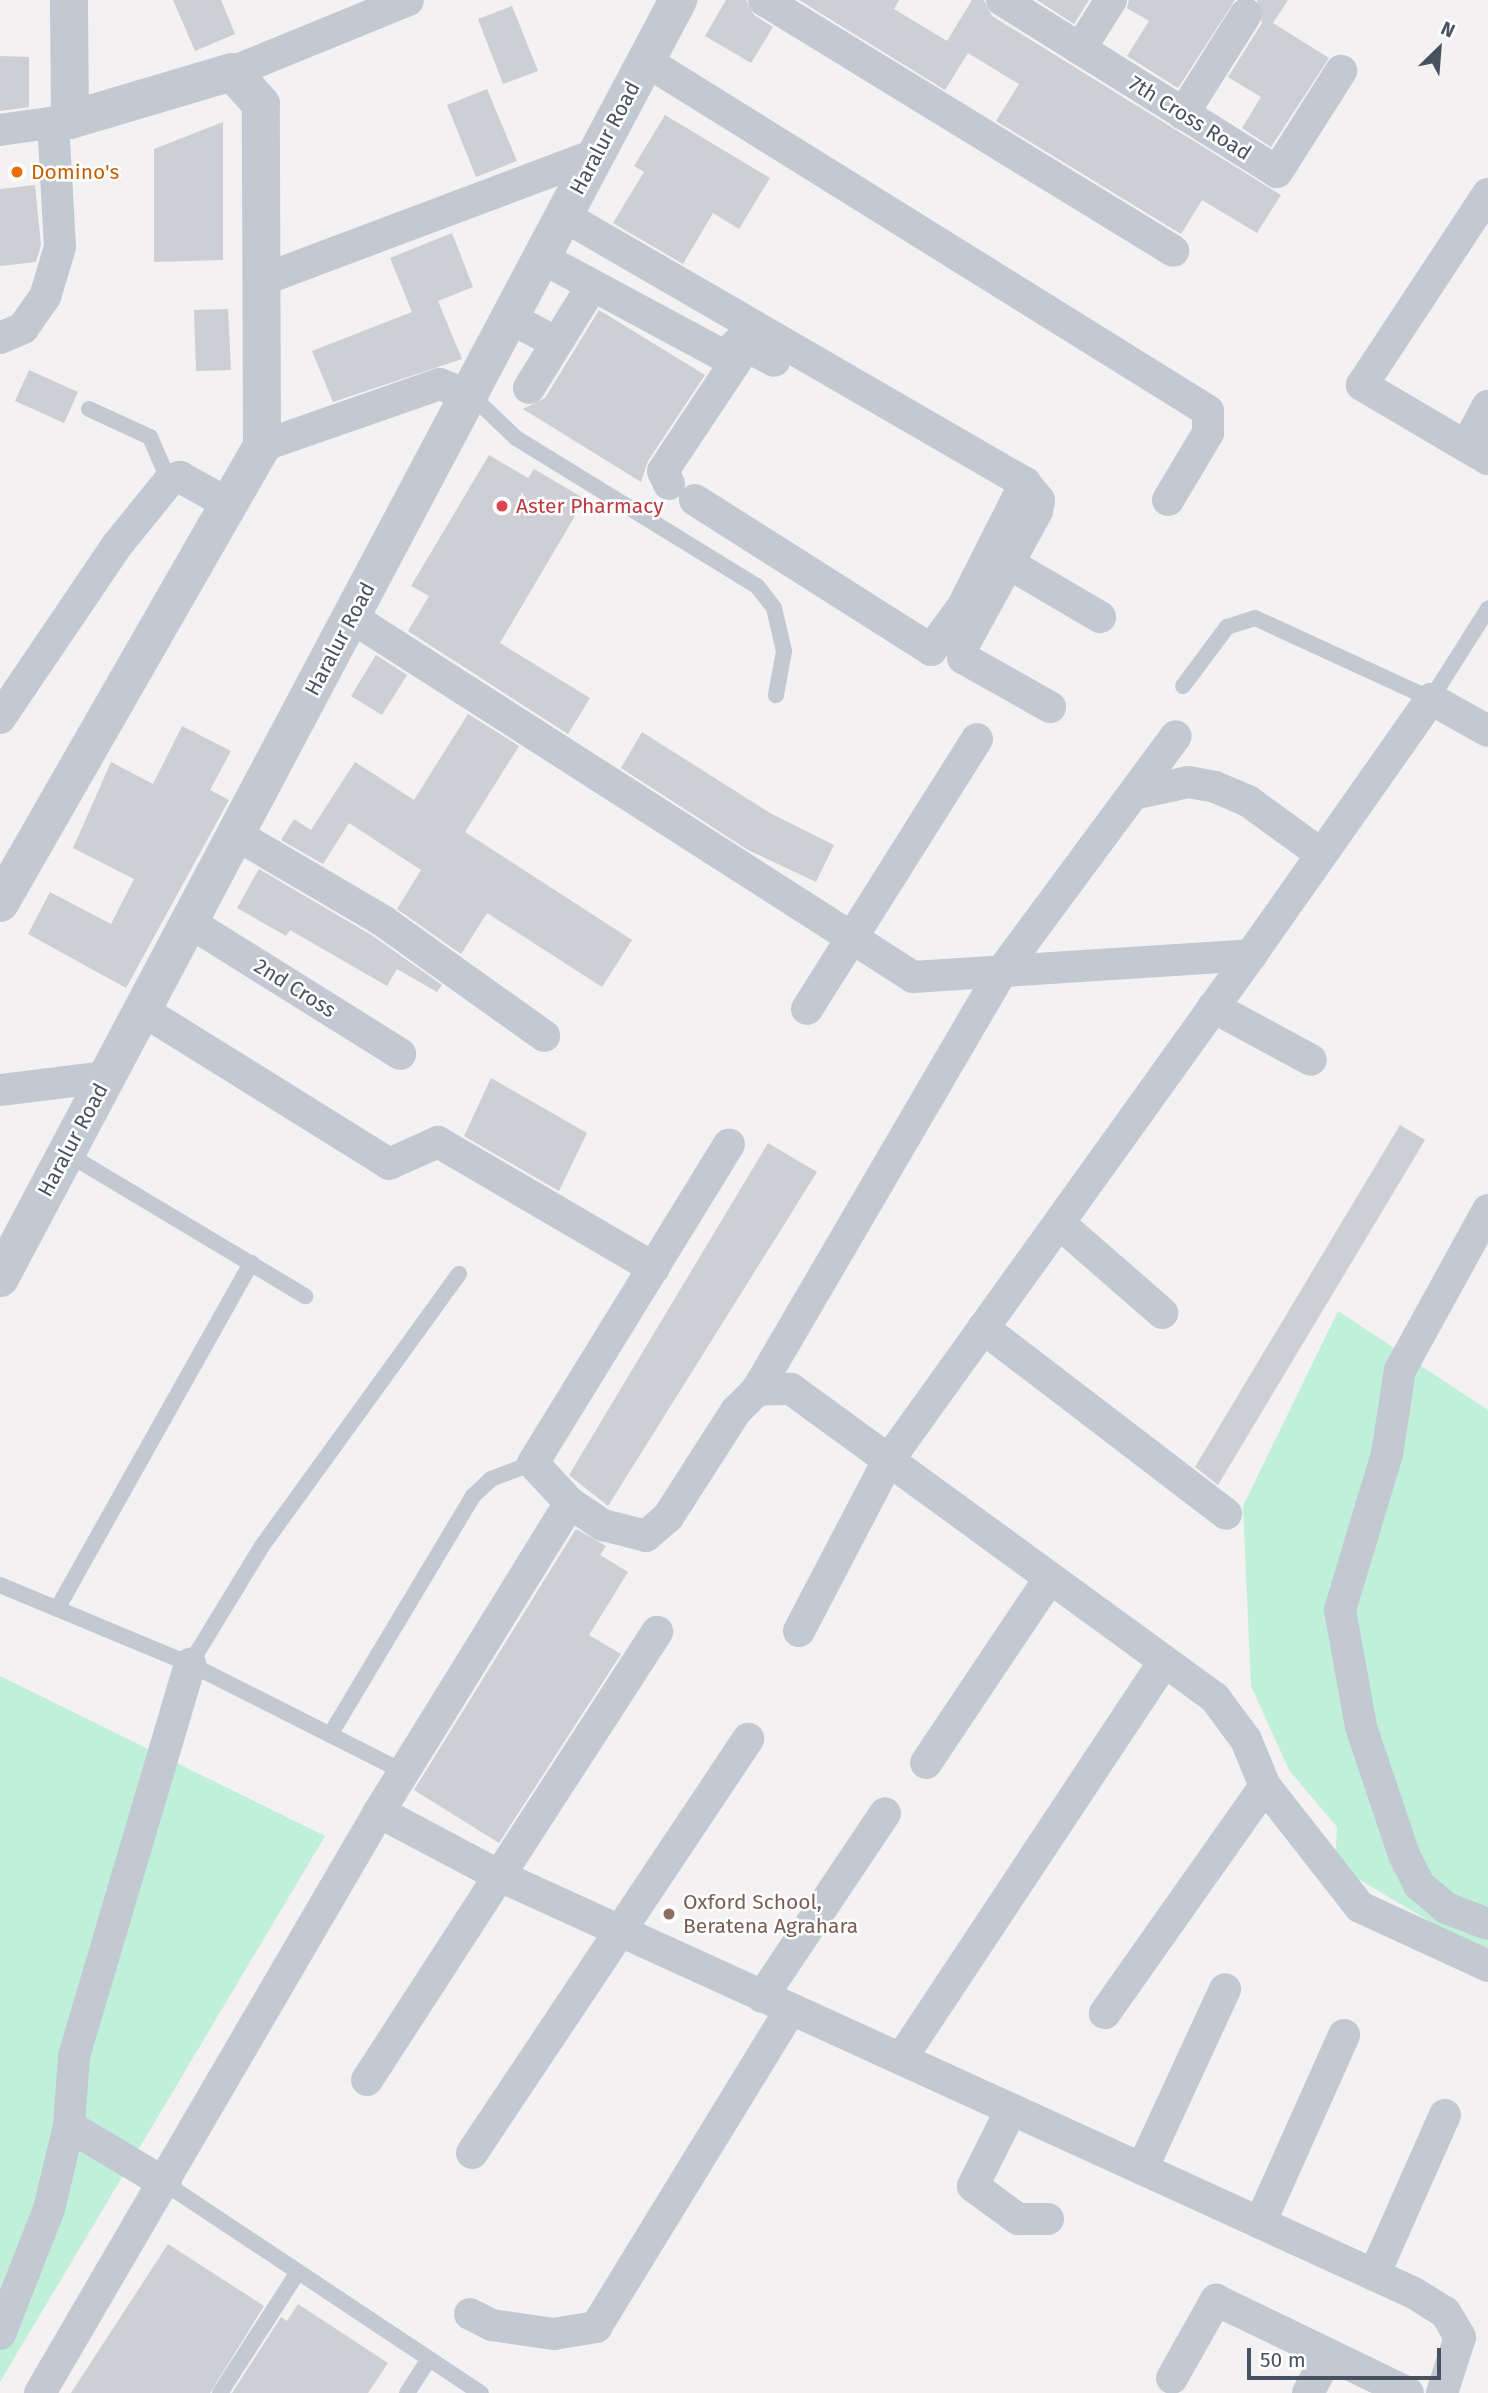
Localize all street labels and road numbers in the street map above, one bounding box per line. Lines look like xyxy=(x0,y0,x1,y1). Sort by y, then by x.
street label: 7th Cross Road xyxy=(1124,70,1256,166)
street label: Haralur Road xyxy=(565,77,645,199)
street label: Haralur Road xyxy=(300,578,380,700)
street label: 2nd Cross xyxy=(250,953,340,1023)
street label: Haralur Road xyxy=(33,1079,113,1201)

